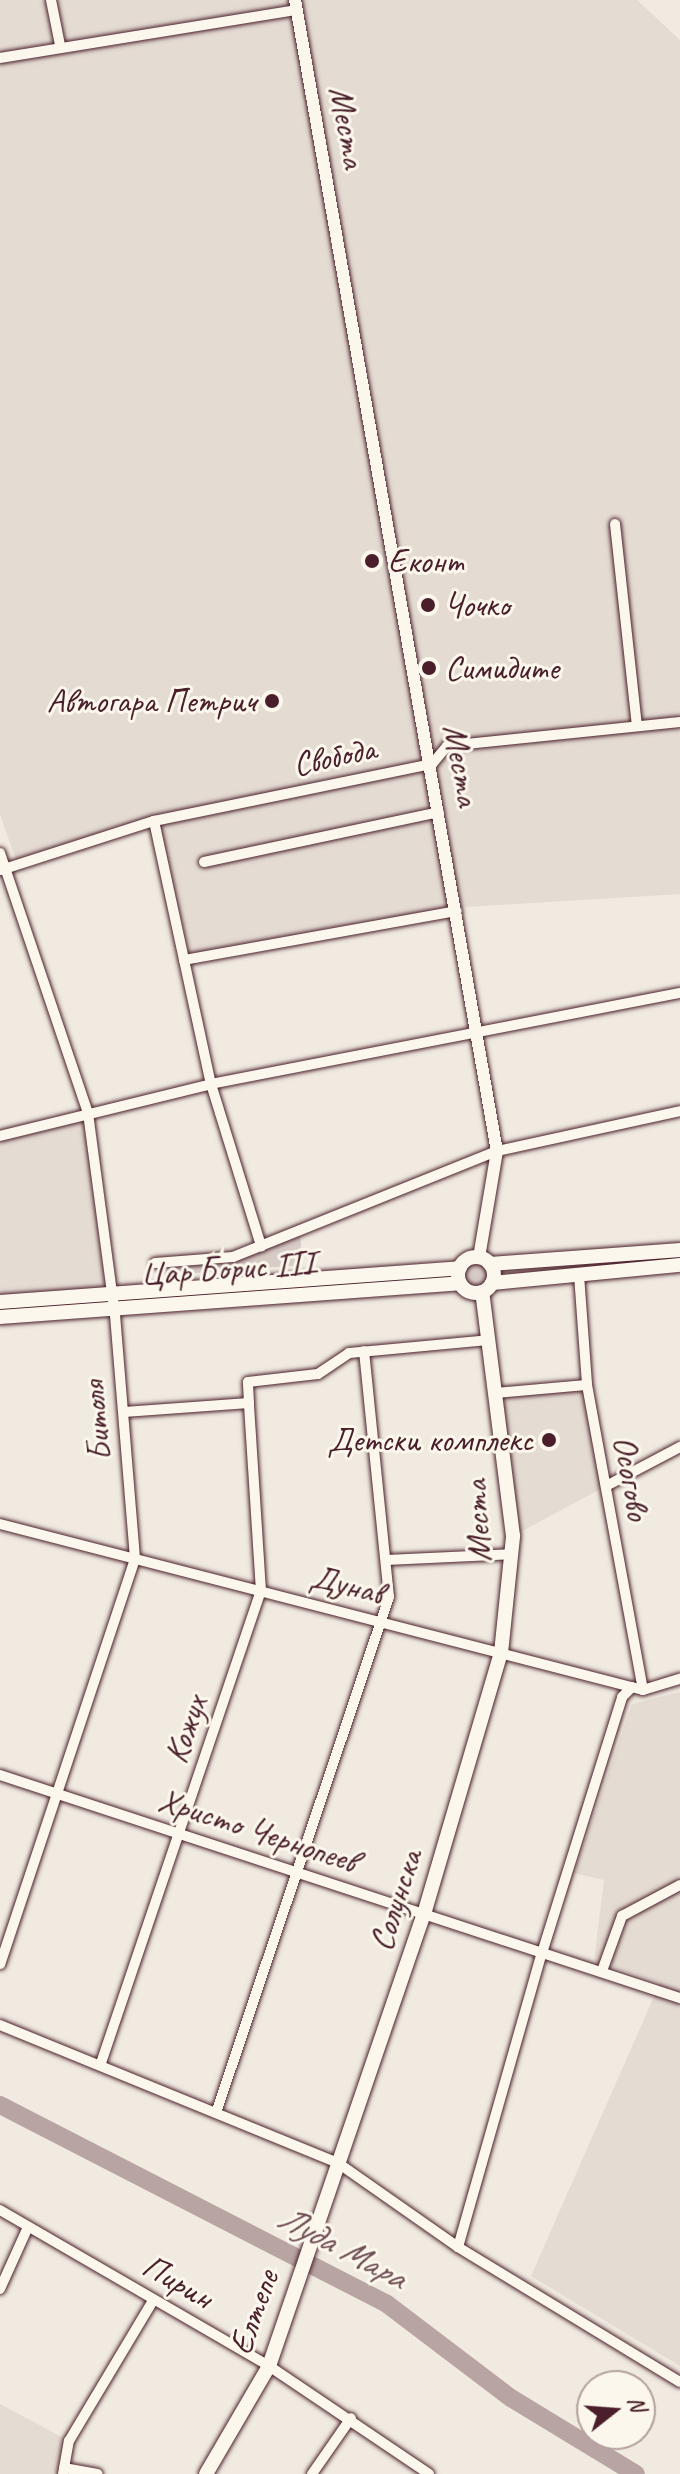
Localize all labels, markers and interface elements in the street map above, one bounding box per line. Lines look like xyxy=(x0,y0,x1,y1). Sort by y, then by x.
street label: Места xyxy=(321,83,375,171)
place label: Еконт xyxy=(388,541,464,581)
marker: Еконт xyxy=(363,552,381,570)
place label: Чочко xyxy=(444,585,509,625)
marker: Чочко xyxy=(419,596,437,614)
place label: Симидите xyxy=(445,648,559,688)
marker: Симидите xyxy=(420,659,438,677)
place label: Автогара Петрич xyxy=(50,681,256,721)
marker: Автогара Петрич xyxy=(263,692,281,710)
street label: Места xyxy=(435,721,489,809)
street label: Свобода xyxy=(289,727,379,785)
street label: Цар Борис III xyxy=(138,1241,318,1295)
street label: Битоля xyxy=(72,1379,120,1463)
place label: Детски комплекс xyxy=(327,1420,533,1460)
marker: Детски комплекс xyxy=(540,1431,558,1449)
street label: Осогово xyxy=(605,1433,659,1523)
street label: Места xyxy=(454,1479,500,1563)
street label: Дунав xyxy=(306,1555,388,1613)
street label: Кожух xyxy=(155,1690,215,1768)
street label: Христо Чернопеев xyxy=(154,1779,362,1881)
street label: Солунска xyxy=(360,1844,430,1956)
water label: Луда Мара xyxy=(271,2195,413,2299)
street label: Пирин xyxy=(136,2245,220,2317)
street label: Елтепе xyxy=(219,2264,287,2360)
north arrow xyxy=(576,2370,656,2450)
text: N xyxy=(622,2393,652,2414)

